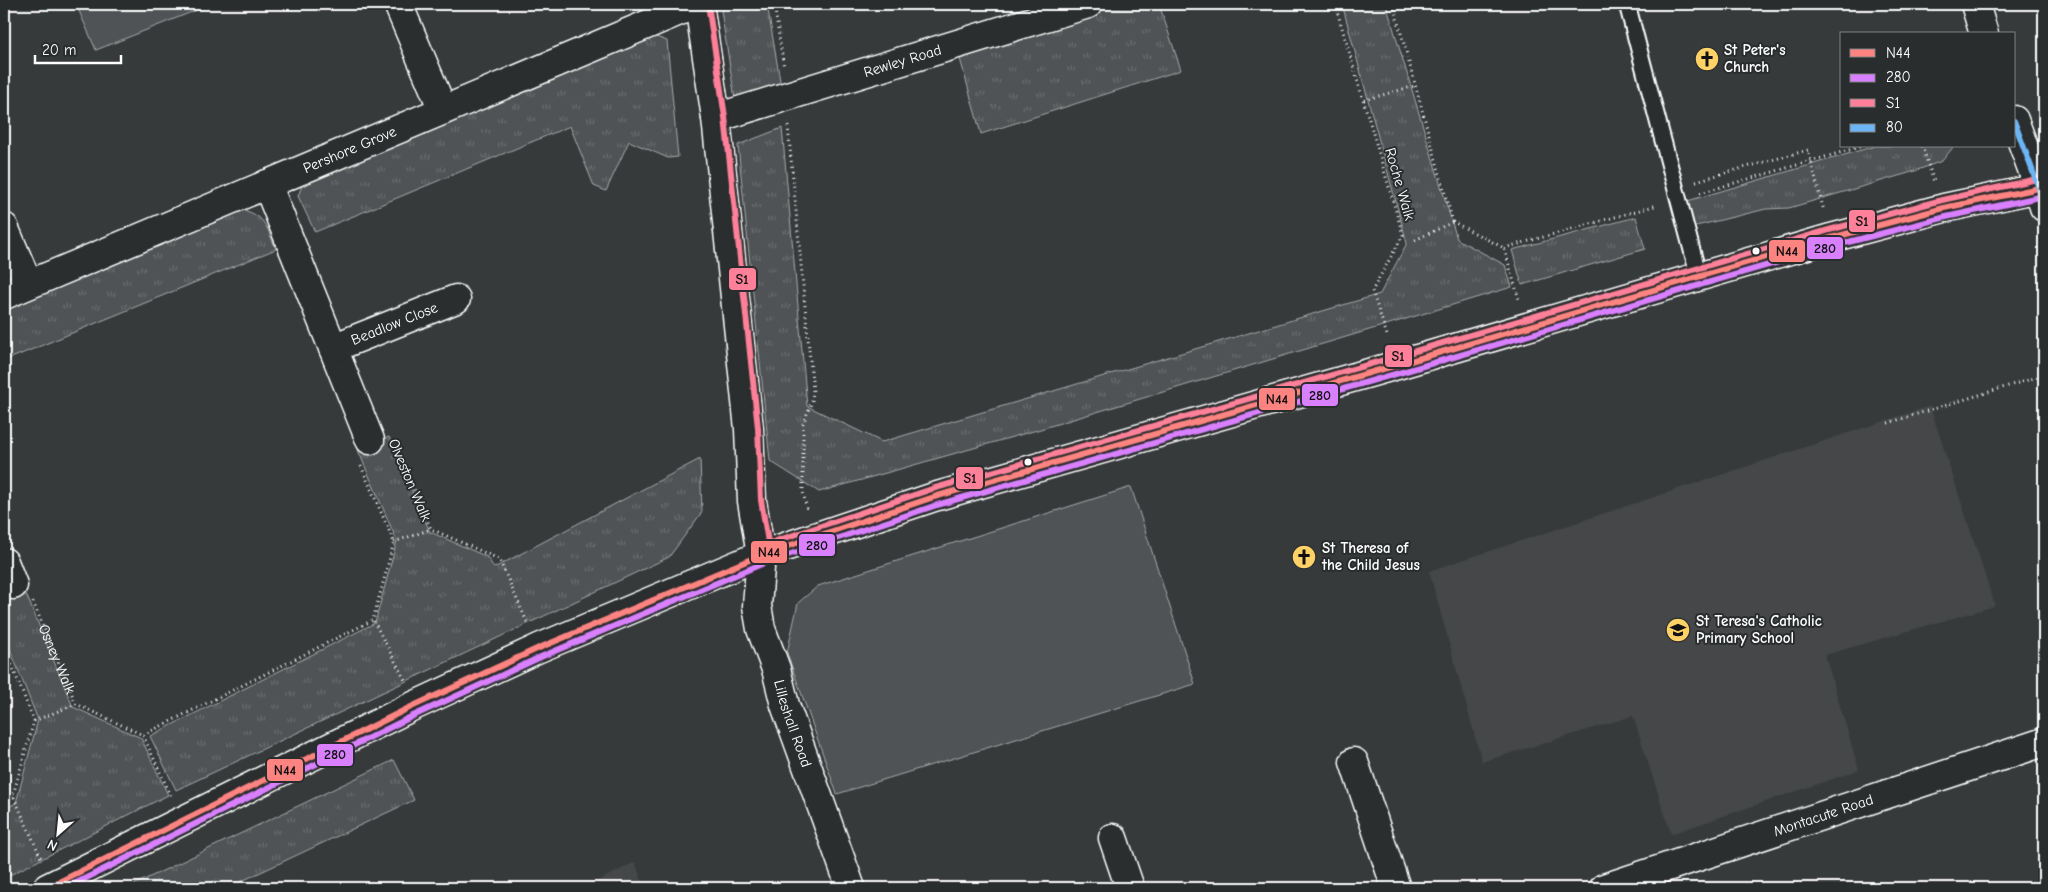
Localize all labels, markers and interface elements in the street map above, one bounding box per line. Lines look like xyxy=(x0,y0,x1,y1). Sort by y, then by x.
scale bar xyxy=(35,32,121,64)
legend xyxy=(1840,32,2016,148)
text: 20 m xyxy=(42,41,76,59)
street label: Rewley Road xyxy=(861,41,943,81)
place label: St Peter's Church xyxy=(1724,41,1786,76)
text: N44 xyxy=(1886,44,1910,62)
church icon: St Peter's Church xyxy=(1694,46,1720,72)
text: 280 xyxy=(1886,68,1911,86)
text: S1 xyxy=(1886,94,1900,112)
text: 80 xyxy=(1886,118,1903,136)
street label: Pershore Grove xyxy=(300,122,399,177)
street label: Roche Walk xyxy=(1381,146,1419,223)
line badge: S1 xyxy=(1848,209,1876,233)
text: S1 xyxy=(1855,213,1869,230)
line badge: 280 xyxy=(1806,236,1844,260)
line badge: N44 xyxy=(1768,239,1806,263)
text: 280 xyxy=(1814,240,1836,257)
text: N44 xyxy=(1776,243,1799,260)
unlabelled marker xyxy=(1751,246,1761,256)
line badge: S1 xyxy=(728,267,757,291)
text: S1 xyxy=(735,271,749,288)
street label: Beadlow Close xyxy=(348,298,441,349)
line badge: S1 xyxy=(1384,344,1413,368)
text: S1 xyxy=(1391,348,1405,365)
line badge: 280 xyxy=(1301,383,1339,407)
line badge: N44 xyxy=(1258,387,1296,411)
text: 280 xyxy=(1309,387,1331,404)
text: N44 xyxy=(1266,391,1289,408)
street label: Olveston Walk xyxy=(385,436,436,525)
unlabelled marker xyxy=(1023,457,1033,467)
line badge: S1 xyxy=(955,466,984,490)
text: S1 xyxy=(963,470,977,487)
line badge: 280 xyxy=(798,533,836,557)
text: 280 xyxy=(806,537,828,554)
place label: St Theresa of the Child Jesus xyxy=(1321,539,1420,574)
line badge: N44 xyxy=(750,540,788,564)
text: N44 xyxy=(758,544,781,561)
church icon: St Theresa of the Child Jesus xyxy=(1291,544,1317,570)
place label: St Teresa's Catholic Primary School xyxy=(1696,612,1822,647)
school or university icon: St Teresa's Catholic Primary School xyxy=(1665,617,1691,643)
street label: Osney Walk xyxy=(34,622,80,697)
street label: Lilleshall Road xyxy=(770,678,816,770)
line badge: 280 xyxy=(316,743,354,767)
text: 280 xyxy=(324,746,346,763)
line badge: N44 xyxy=(266,758,304,782)
text: N44 xyxy=(274,762,297,779)
street label: Montacute Road xyxy=(1771,790,1875,840)
north arrow xyxy=(32,810,82,860)
text: N xyxy=(44,835,60,855)

